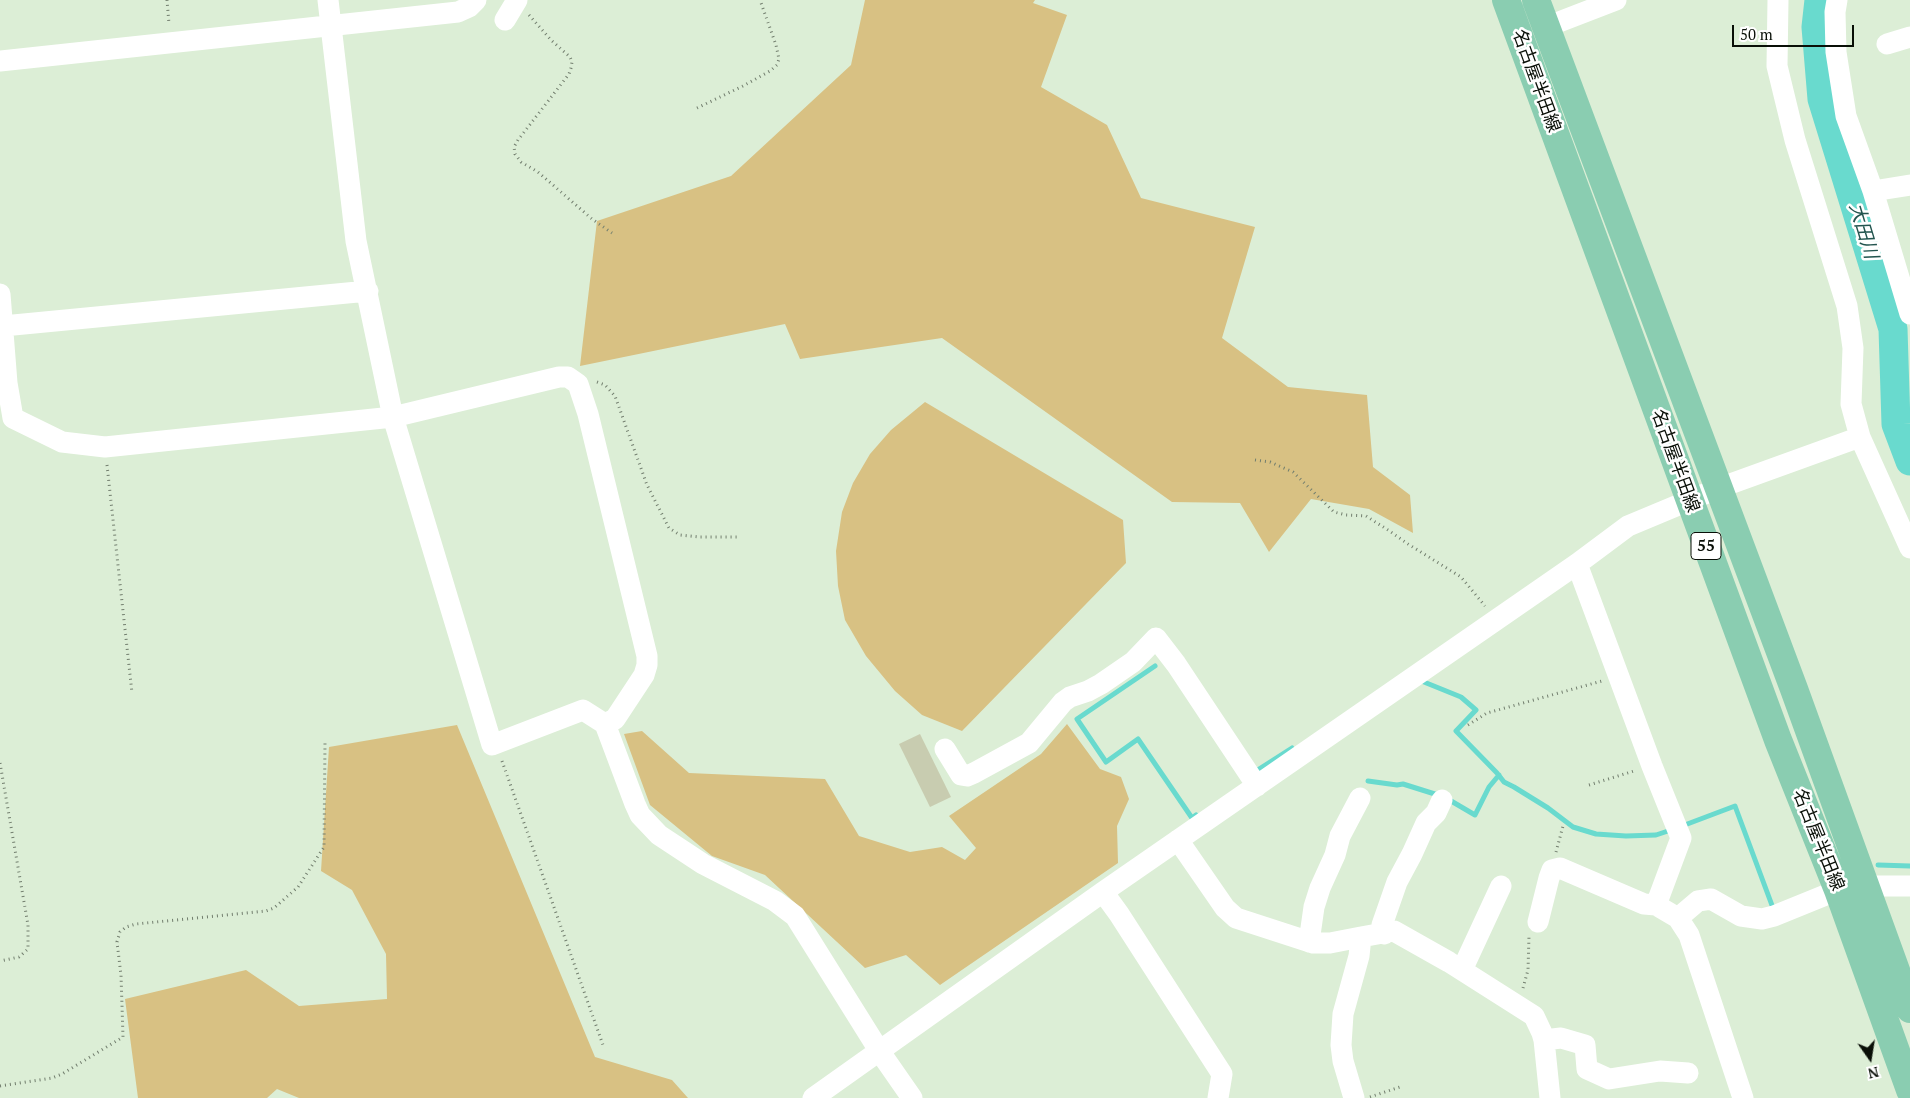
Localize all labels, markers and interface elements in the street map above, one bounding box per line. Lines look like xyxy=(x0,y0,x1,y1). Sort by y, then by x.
scale bar xyxy=(1735,15,1858,47)
text: 50 m xyxy=(1740,24,1773,44)
street label: 名古屋半田線 xyxy=(1507,27,1565,135)
water label: 大田川 xyxy=(1844,200,1882,262)
street label: 名古屋半田線 xyxy=(1646,407,1704,515)
road number: 55 xyxy=(1691,532,1721,560)
street label: 名古屋半田線 xyxy=(1788,786,1848,894)
north arrow xyxy=(1845,1033,1895,1083)
text: N xyxy=(1866,1063,1881,1084)

